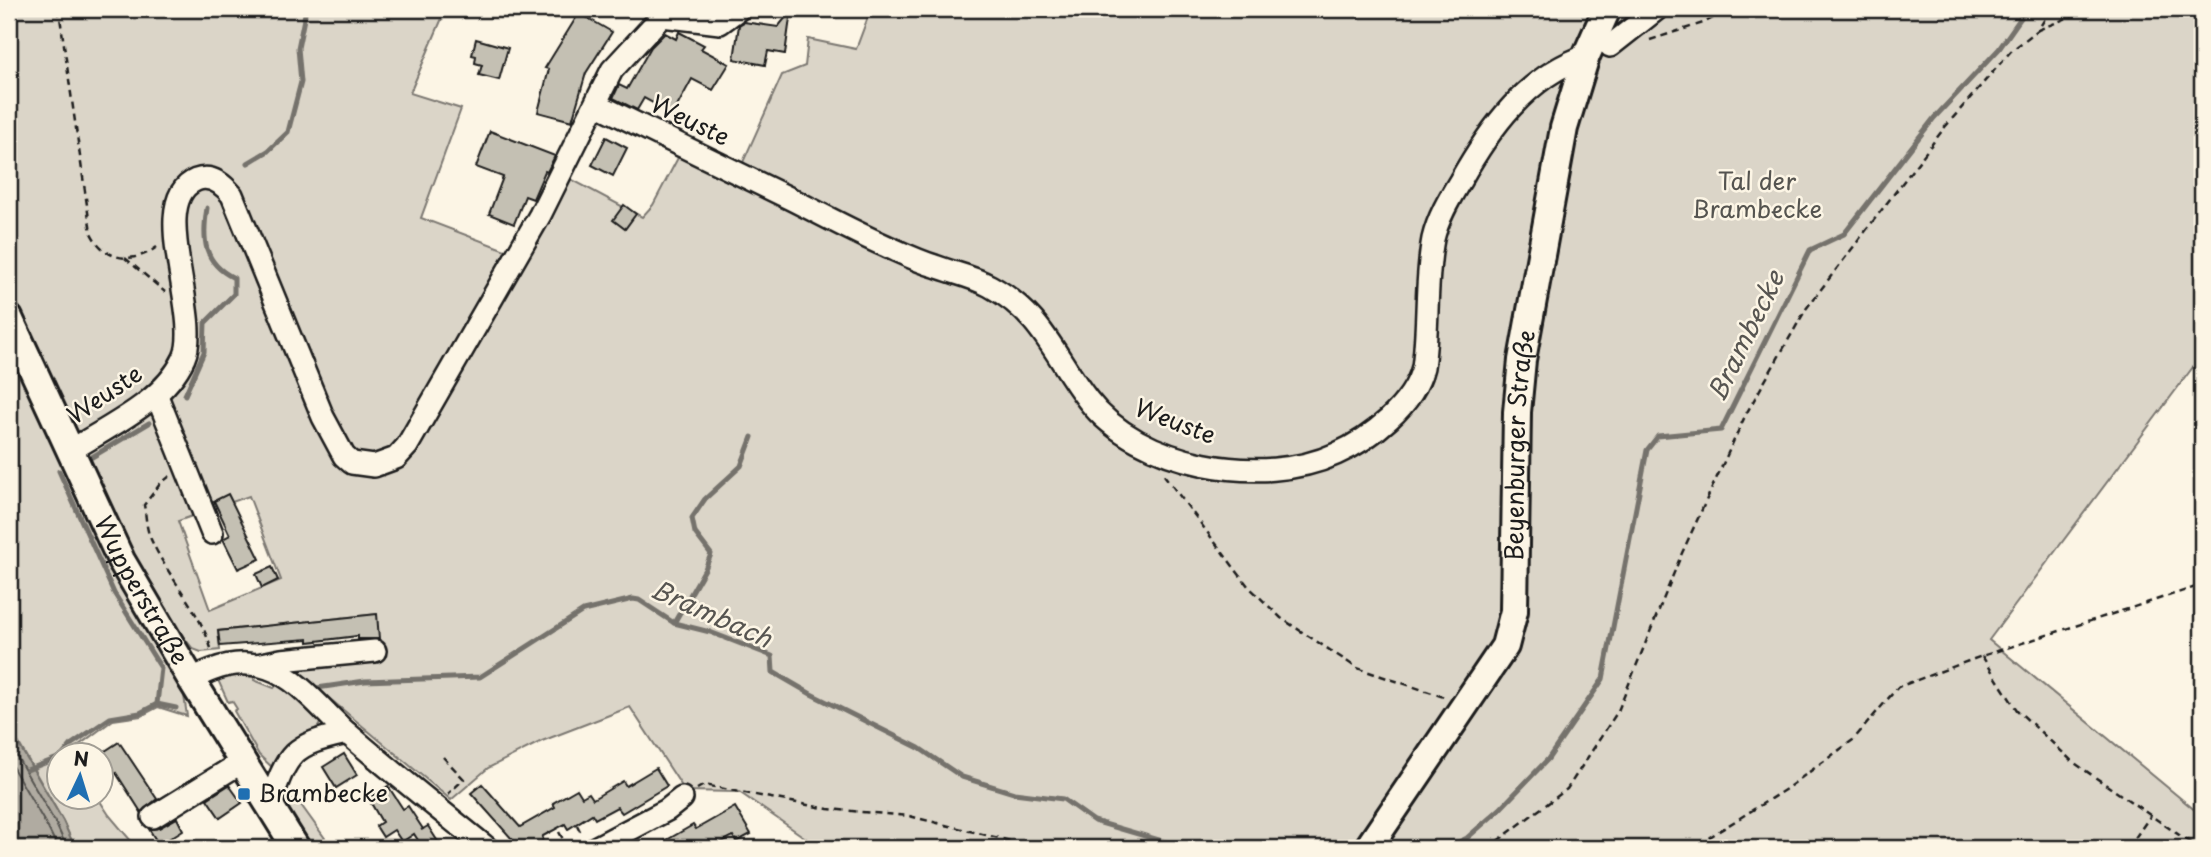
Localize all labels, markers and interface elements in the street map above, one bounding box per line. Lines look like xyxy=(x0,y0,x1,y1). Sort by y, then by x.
street label: Weuste xyxy=(645,85,736,154)
park label: Tal der Brambecke xyxy=(1692,162,1822,226)
water label: Brambecke xyxy=(1696,262,1794,407)
street label: Beyenburger Straße xyxy=(1495,327,1543,561)
street label: Weuste xyxy=(59,355,149,432)
street label: Weuste xyxy=(1130,388,1221,452)
street label: Wupperstraße xyxy=(87,509,199,671)
water label: Brambach xyxy=(645,569,779,657)
north arrow xyxy=(46,742,116,812)
text: N xyxy=(73,744,90,773)
place label: Brambecke xyxy=(258,774,388,810)
marker: Brambecke xyxy=(236,786,252,802)

